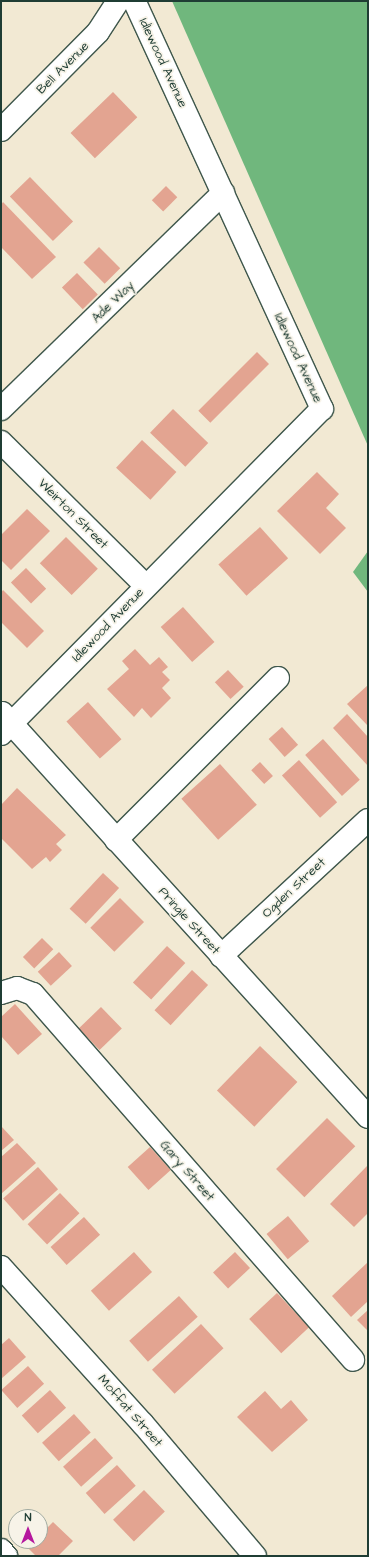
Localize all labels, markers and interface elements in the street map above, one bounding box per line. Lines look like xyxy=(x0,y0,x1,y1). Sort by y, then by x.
street label: Idlewood Avenue xyxy=(135,16,191,110)
street label: Bell Avenue xyxy=(34,39,92,97)
street label: Ade Way xyxy=(88,278,138,326)
street label: Idlewood Avenue xyxy=(270,311,326,405)
street label: Weirton Street xyxy=(35,476,111,552)
street label: Idlewood Avenue xyxy=(69,585,147,665)
street label: Ogden Street xyxy=(259,855,329,921)
street label: Pringle Street xyxy=(155,884,223,958)
street label: Gary Street xyxy=(156,1137,218,1205)
street label: Moffat Street xyxy=(94,1372,166,1450)
north arrow xyxy=(8,1509,48,1549)
text: N xyxy=(25,1510,31,1525)

